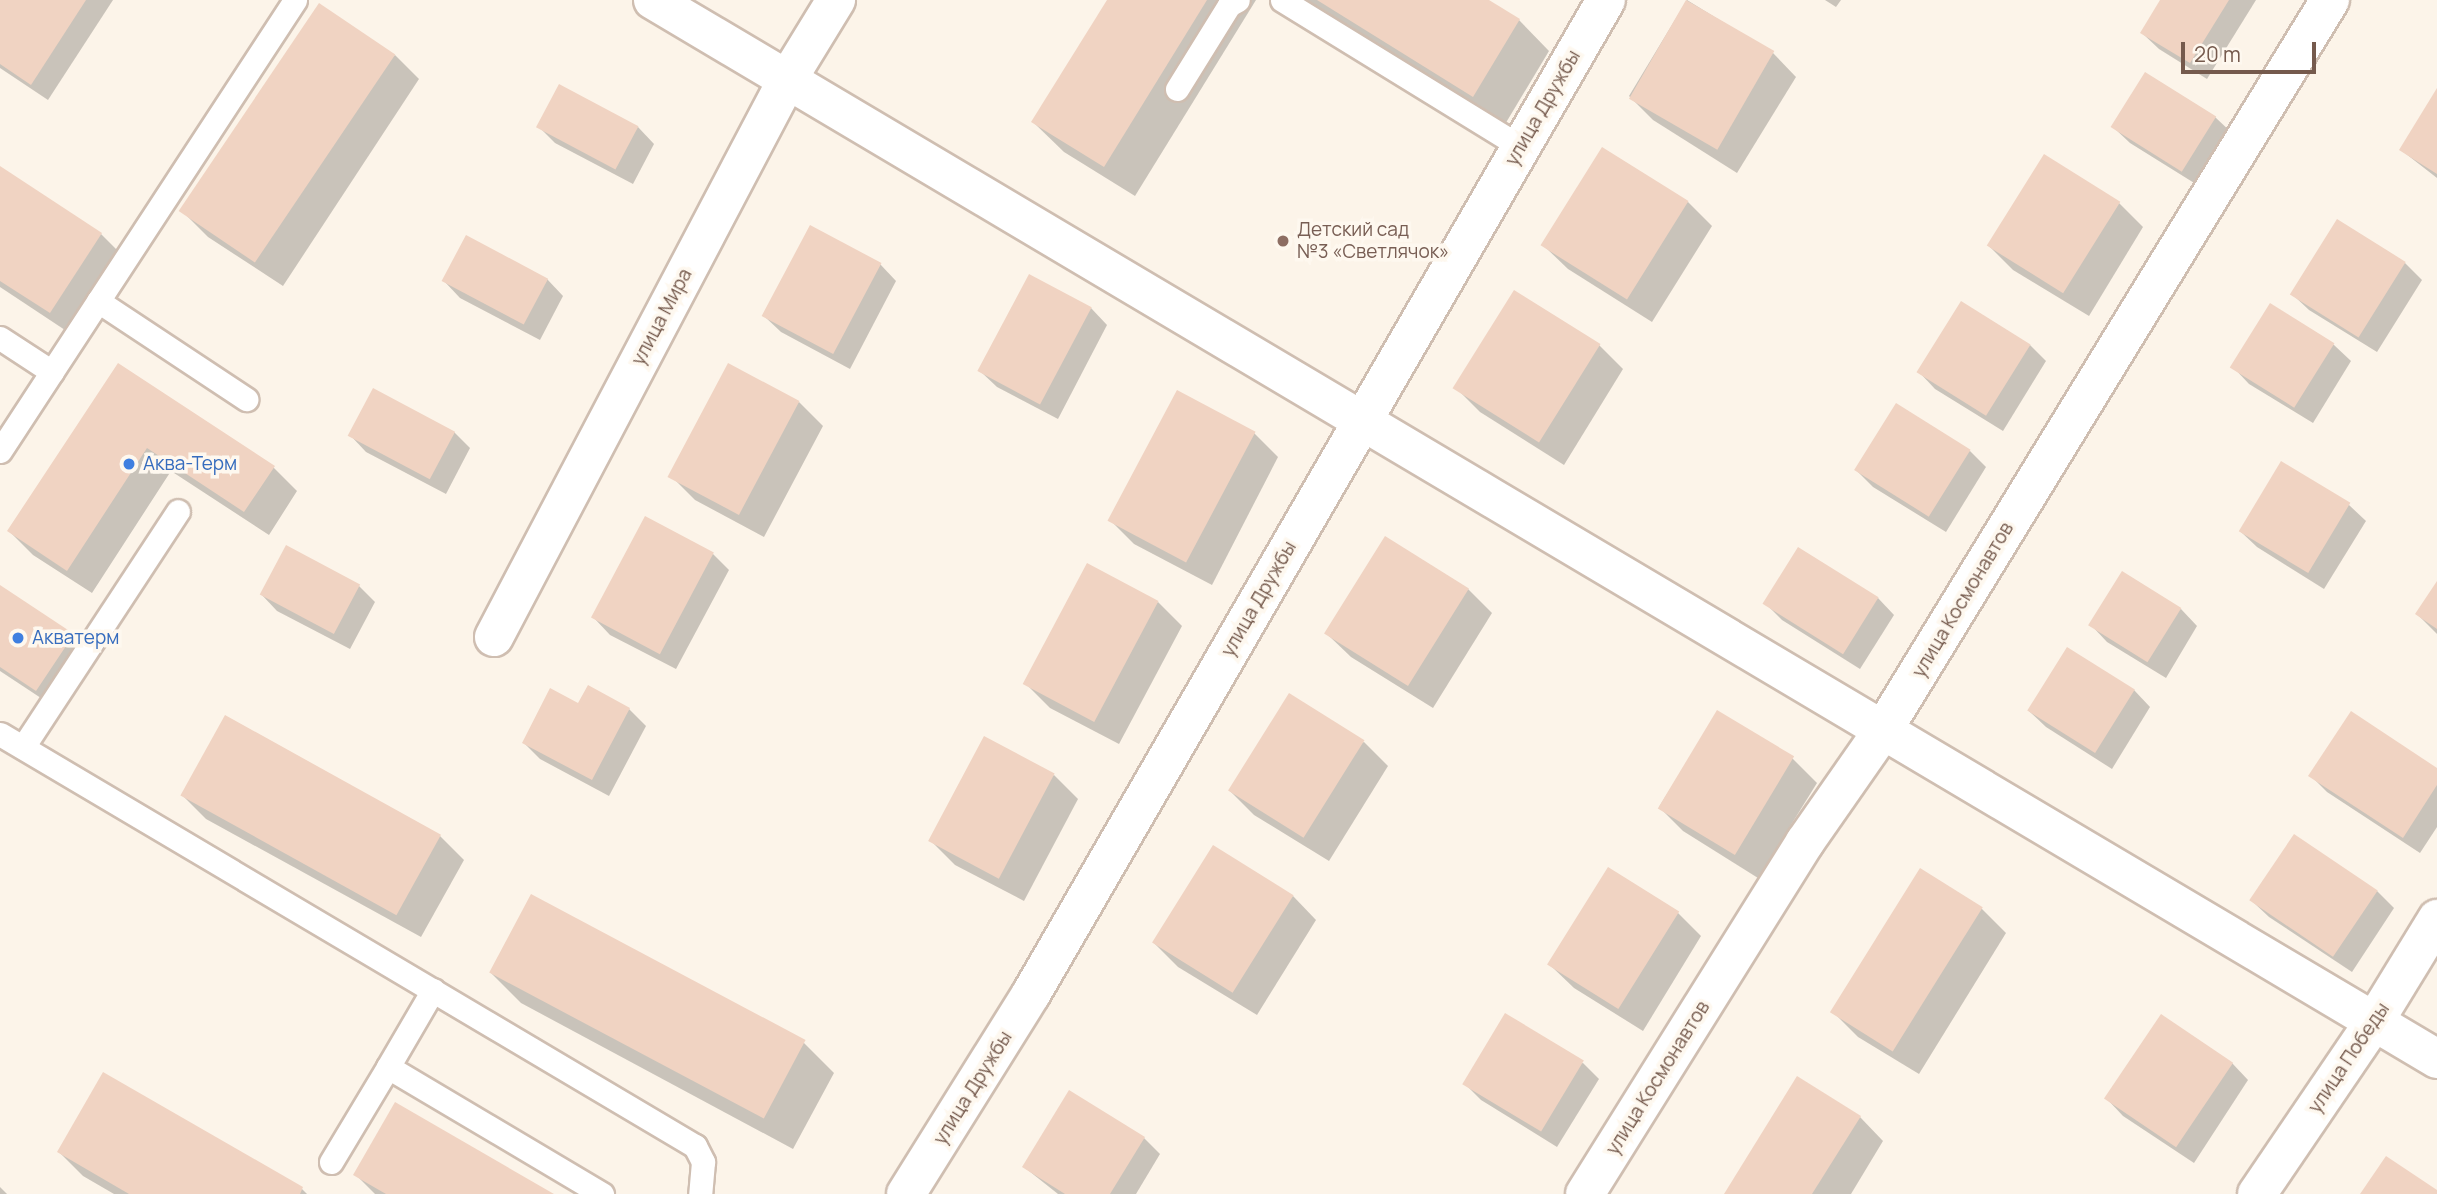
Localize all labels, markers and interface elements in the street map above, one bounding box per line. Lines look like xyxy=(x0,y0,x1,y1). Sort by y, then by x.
scale bar xyxy=(2185,28,2320,72)
text: 20 m xyxy=(2194,40,2241,68)
street label: улица Дружбы xyxy=(1501,46,1585,170)
place label: Детский сад №3 «Светлячок» xyxy=(1297,219,1449,263)
marker: Детский сад №3 «Светлячок» xyxy=(1275,233,1291,249)
street label: улица Мира xyxy=(627,265,697,369)
place label: Аква-Терм xyxy=(143,453,237,475)
marker: Аква-Терм xyxy=(121,456,137,472)
street label: улица Космонавтов xyxy=(1908,518,2018,682)
street label: улица Дружбы xyxy=(1217,537,1301,661)
place label: Акватерм xyxy=(32,627,119,649)
marker: Акватерм xyxy=(10,630,26,646)
street label: улица Космонавтов xyxy=(1601,997,1715,1159)
street label: улица Победы xyxy=(2304,999,2394,1117)
street label: улица Дружбы xyxy=(929,1027,1017,1149)

